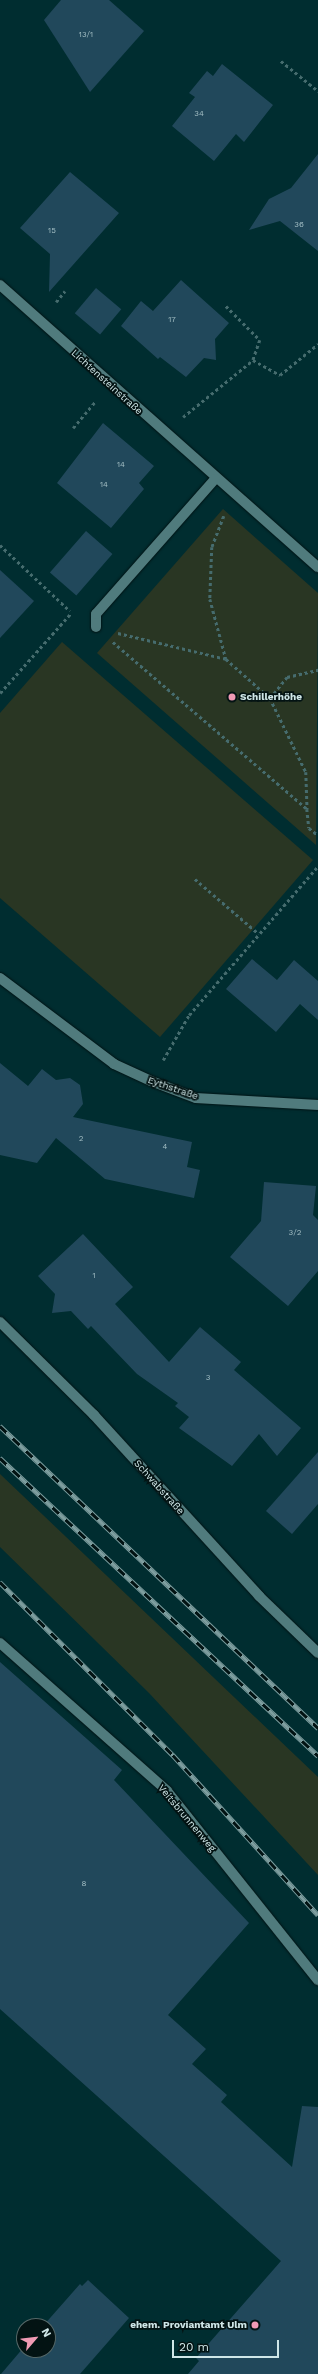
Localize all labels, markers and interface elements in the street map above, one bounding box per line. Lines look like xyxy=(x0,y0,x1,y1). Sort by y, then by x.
house number: 13/1 xyxy=(79,30,93,40)
house number: 34 xyxy=(194,109,204,119)
house number: 36 xyxy=(294,220,304,230)
house number: 15 xyxy=(48,226,56,236)
house number: 17 xyxy=(168,315,176,325)
street label: Lichtensteinstraße xyxy=(69,347,145,417)
house number: 14 xyxy=(117,460,125,470)
house number: 14 xyxy=(100,480,108,490)
place label: Schillerhöhe xyxy=(240,691,302,703)
marker: Schillerhöhe xyxy=(227,692,237,702)
street label: Eythstraße xyxy=(146,1074,200,1102)
house number: 2 xyxy=(79,1134,83,1144)
house number: 4 xyxy=(163,1142,167,1152)
house number: 3/2 xyxy=(289,1228,301,1238)
house number: 1 xyxy=(92,1271,96,1281)
house number: 3 xyxy=(206,1373,210,1383)
street label: Schwabstraße xyxy=(131,1457,187,1517)
street label: Veitsbrunnenweg xyxy=(155,1782,219,1854)
house number: 8 xyxy=(82,1879,86,1889)
north arrow xyxy=(16,2318,56,2358)
place label: ehem. Proviantamt Ulm xyxy=(130,2319,247,2331)
marker: ehem. Proviantamt Ulm xyxy=(250,2320,260,2330)
text: N xyxy=(39,2326,54,2339)
scale bar xyxy=(174,2332,281,2358)
text: 20 m xyxy=(179,2340,209,2354)

